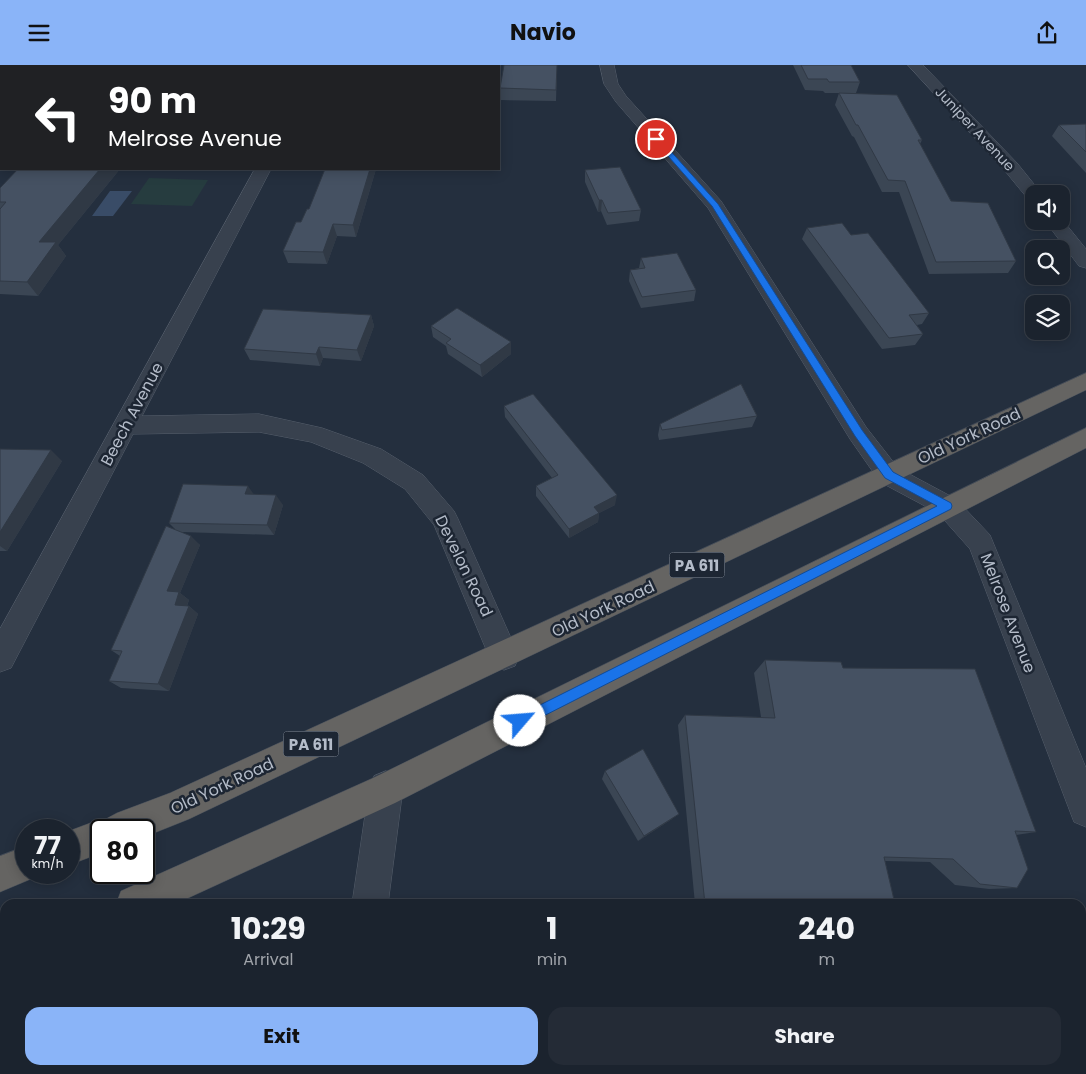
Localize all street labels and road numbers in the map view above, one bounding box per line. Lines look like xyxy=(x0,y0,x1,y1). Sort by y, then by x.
street label: Juniper Avenue xyxy=(931,83,1020,176)
street label: Beech Avenue xyxy=(95,358,169,470)
street label: Old York Road xyxy=(914,402,1024,470)
street label: Develon Road xyxy=(429,511,499,621)
street label: Melrose Avenue xyxy=(975,550,1041,676)
road number: PA 611 xyxy=(670,553,724,577)
street label: Old York Road xyxy=(548,575,658,643)
road number: PA 611 xyxy=(284,731,338,757)
street label: Old York Road xyxy=(167,752,277,820)

